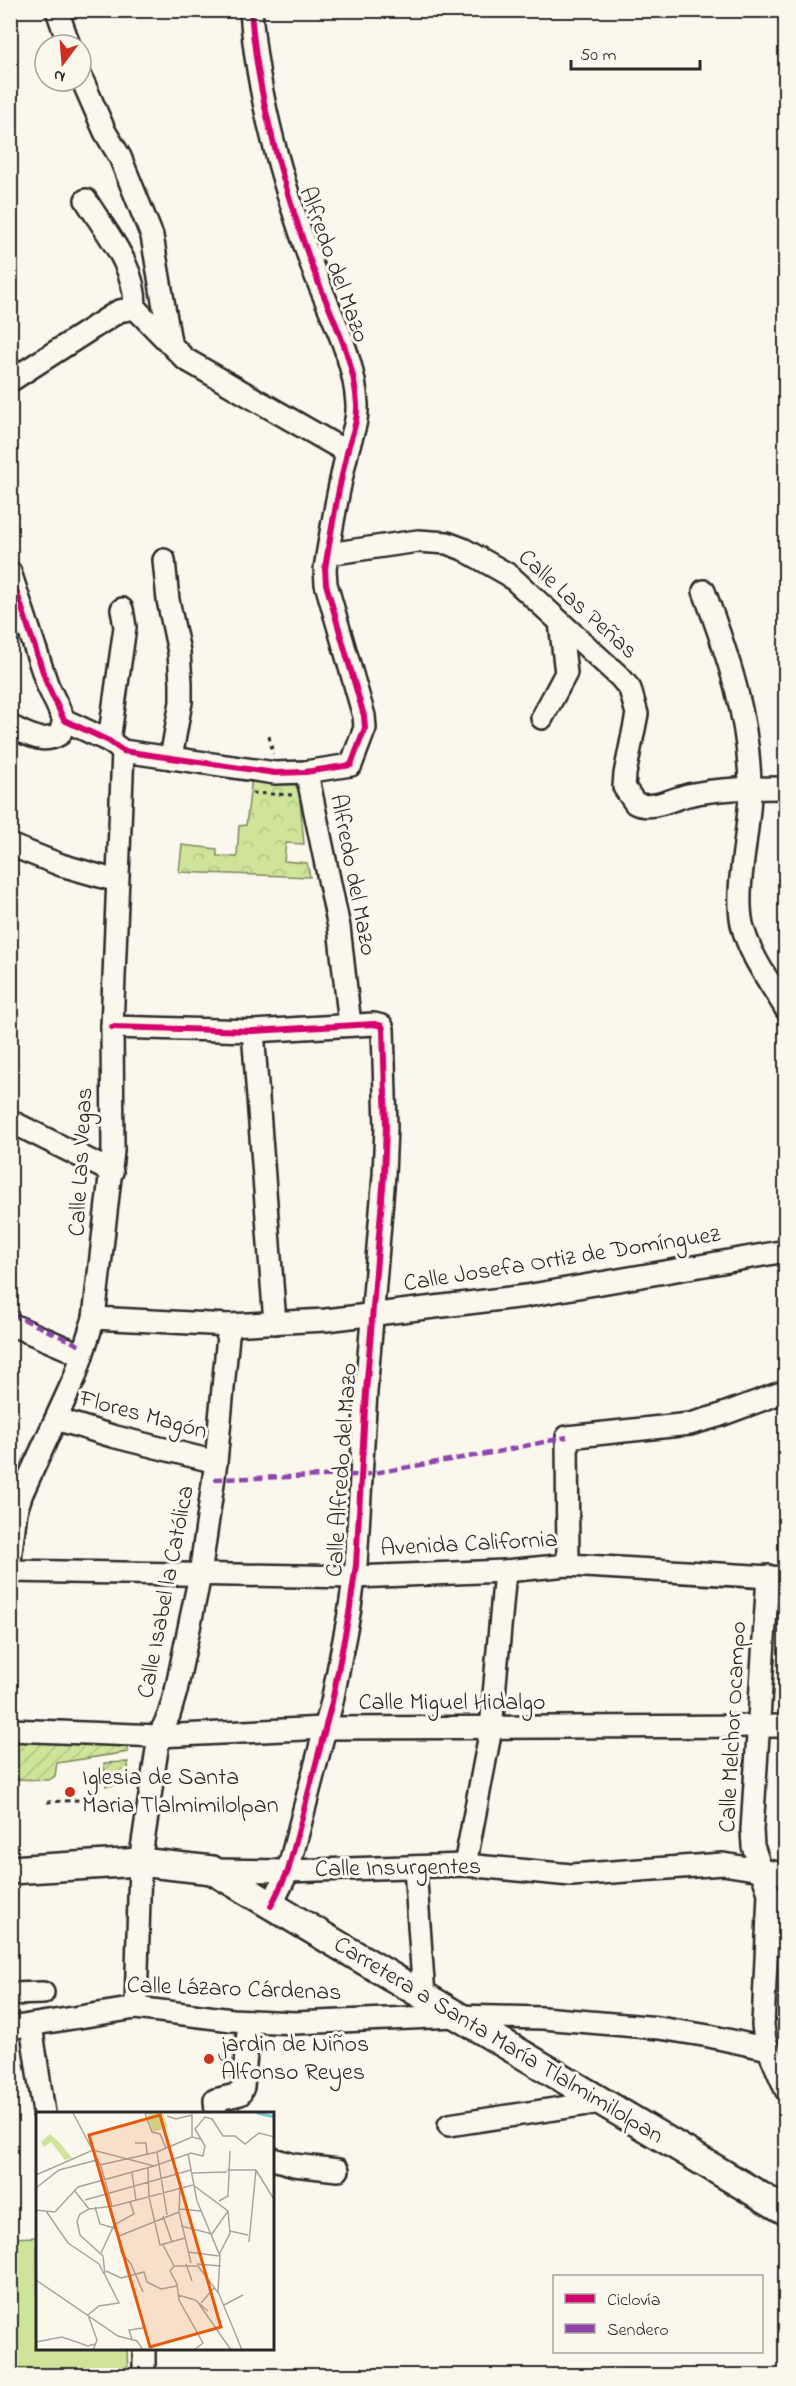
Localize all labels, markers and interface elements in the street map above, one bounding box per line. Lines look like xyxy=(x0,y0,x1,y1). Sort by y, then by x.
north arrow xyxy=(33,33,93,93)
scale bar xyxy=(571,33,700,71)
text: 50 m xyxy=(580,43,617,69)
text: N xyxy=(51,62,68,89)
street label: Alfredo del Mazo xyxy=(289,182,377,348)
street label: Calle Las Peñas xyxy=(509,541,645,669)
street label: Alfredo del Mazo xyxy=(319,791,385,959)
street label: Calle Las Vegas xyxy=(61,1087,103,1237)
street label: Calle Josefa Ortiz de Domínguez xyxy=(401,1218,724,1302)
street label: Calle Alfredo del Mazo xyxy=(318,1362,368,1578)
street label: Flores Magón xyxy=(74,1382,211,1450)
street label: Calle Isabel la Católica xyxy=(129,1483,205,1701)
street label: Avenida California xyxy=(380,1523,558,1567)
street label: Calle Melchor Ocampo xyxy=(711,1620,757,1834)
street label: Calle Miguel Hidalgo xyxy=(358,1686,546,1721)
place label: Iglesia de Santa Maria Tlalmimilolpan xyxy=(82,1761,279,1824)
marker: Iglesia de Santa Maria Tlalmimilolpan xyxy=(63,1785,77,1799)
street label: Calle Insurgentes xyxy=(315,1850,481,1888)
street label: Carretera a Santa María Tlalmimilolpan xyxy=(326,1928,670,2154)
street label: Calle Lázaro Cárdenas xyxy=(126,1969,342,2011)
place label: jardin de Niños Alfonso Reyes xyxy=(218,2028,369,2092)
marker: jardin de Niños Alfonso Reyes xyxy=(202,2052,216,2066)
inset map xyxy=(36,2112,274,2350)
legend xyxy=(553,2275,763,2353)
text: Ciclovía xyxy=(607,2288,660,2314)
text: Sendero xyxy=(607,2318,669,2344)

